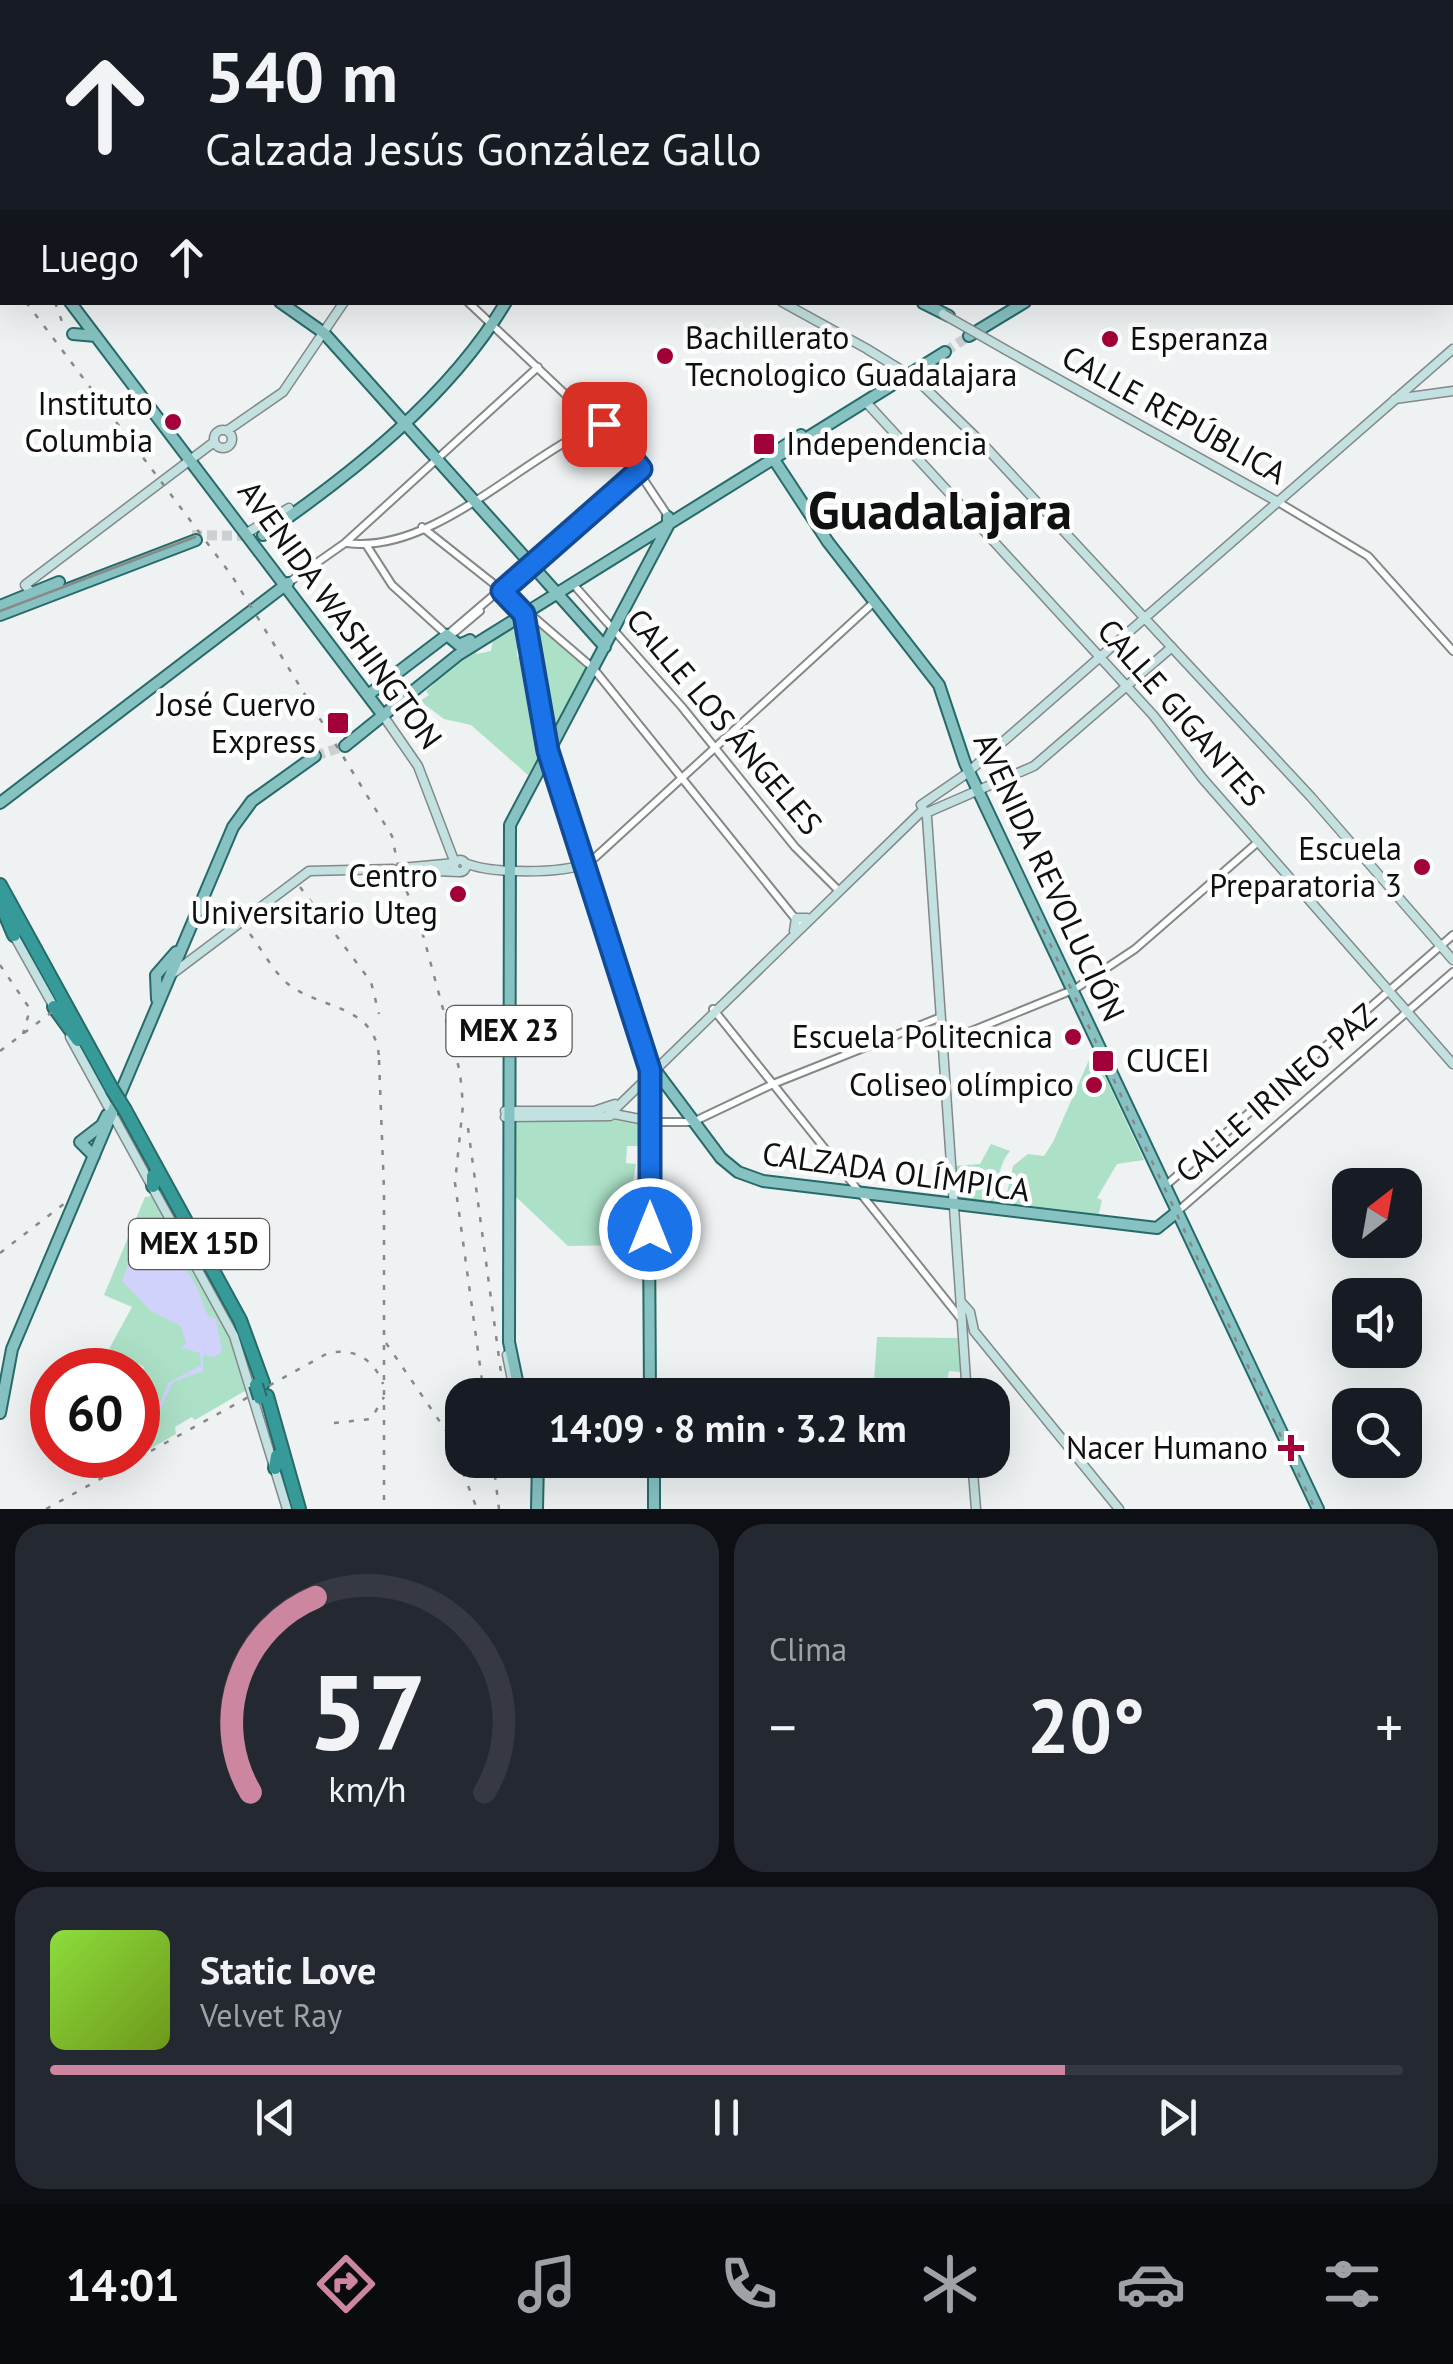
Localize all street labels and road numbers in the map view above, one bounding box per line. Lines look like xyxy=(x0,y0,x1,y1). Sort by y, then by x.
street label: CALLE REPÚBLICA xyxy=(1055,335,1294,493)
street label: AVENIDA WASHINGTON xyxy=(229,472,452,757)
street label: CALLE LOS ÁNGELES xyxy=(618,599,832,843)
street label: CALLE GIGANTES xyxy=(1089,610,1275,815)
street label: AVENIDA REVOLUCIÓN xyxy=(965,726,1135,1027)
street label: CALLE IRINEO PAZ xyxy=(1166,993,1385,1191)
road number: MEX 23 xyxy=(446,1006,572,1056)
street label: CALZADA OLÍMPICA xyxy=(760,1131,1033,1211)
road number: MEX 15D xyxy=(129,1219,269,1269)

